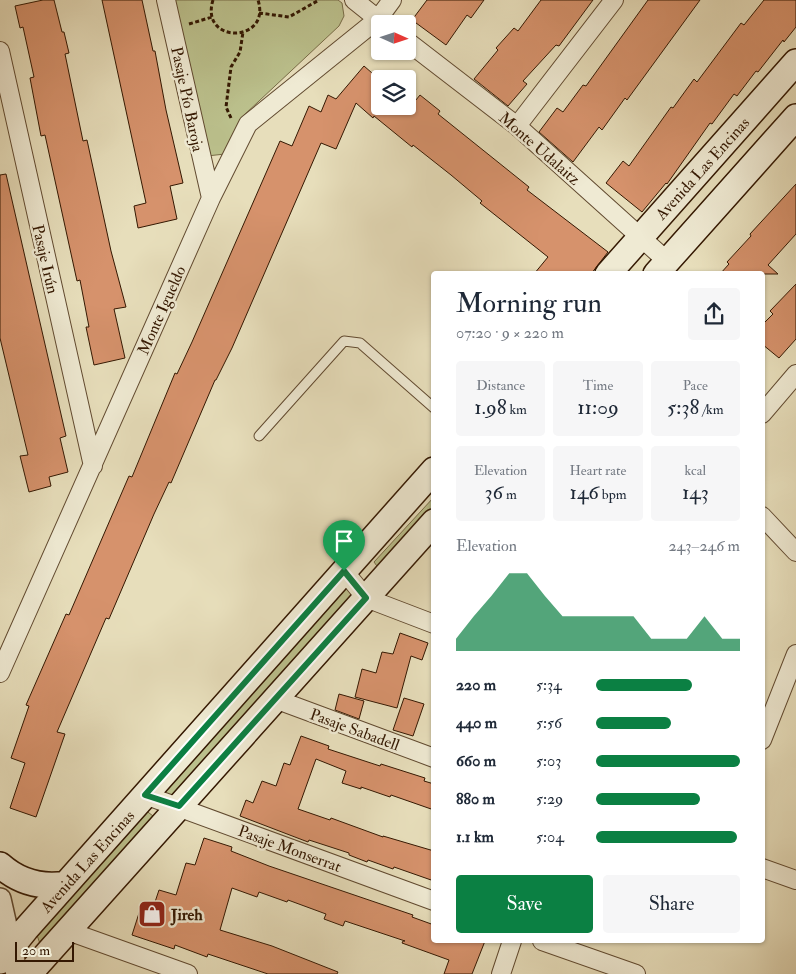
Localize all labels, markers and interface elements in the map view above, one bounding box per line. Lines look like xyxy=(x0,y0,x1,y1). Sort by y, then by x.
north arrow xyxy=(371,15,416,60)
map controls xyxy=(371,15,416,115)
street label: Pasaje Pío Baroja xyxy=(166,45,208,154)
button: layers xyxy=(371,70,416,115)
street label: Monte Udalaitz xyxy=(494,108,584,190)
street label: Avenida Las Encinas xyxy=(651,113,754,225)
street label: Pasaje Irún xyxy=(27,223,63,296)
street label: Monte Igueldo xyxy=(133,263,191,358)
text: Morning run xyxy=(456,286,602,321)
button: share xyxy=(688,288,740,340)
text: 07:20 · 9 × 220 m xyxy=(456,323,564,343)
text: Distance xyxy=(476,377,525,394)
text: Time xyxy=(583,377,613,394)
text: Pace xyxy=(683,377,708,394)
text: 1.98 xyxy=(474,394,507,421)
text: 11:09 xyxy=(577,394,619,421)
text: 5:38 xyxy=(667,394,699,421)
text: km xyxy=(507,401,527,418)
text: /km xyxy=(699,401,724,418)
text: Elevation xyxy=(474,462,527,479)
text: Heart rate xyxy=(569,462,626,479)
text: kcal xyxy=(685,462,706,479)
text: 36 xyxy=(484,479,503,506)
text: 146 xyxy=(569,479,599,506)
text: 143 xyxy=(682,479,709,506)
text: m xyxy=(503,486,517,503)
text: bpm xyxy=(599,486,627,503)
pin xyxy=(323,520,365,571)
icon: arrive xyxy=(330,527,358,555)
text: Elevation xyxy=(456,536,517,556)
text: 243–246 m xyxy=(668,536,740,556)
text: 220 m xyxy=(456,675,496,695)
text: 5:34 xyxy=(536,675,562,695)
street label: Pasaje Sabadell xyxy=(307,704,402,755)
text: 440 m xyxy=(456,713,497,733)
text: 5:56 xyxy=(536,713,562,733)
text: 660 m xyxy=(456,751,496,771)
text: 5:03 xyxy=(536,751,561,771)
text: 880 m xyxy=(456,789,495,809)
text: 5:29 xyxy=(536,789,563,809)
street label: Avenida Las Encinas xyxy=(36,806,139,918)
street label: Pasaje Monserrat xyxy=(235,821,344,877)
text: 1.1 km xyxy=(456,827,494,847)
text: 5:04 xyxy=(536,827,564,847)
button: Save xyxy=(456,875,593,933)
button: Share xyxy=(603,875,740,933)
shop icon: Jireh xyxy=(137,899,167,929)
place label: Jireh xyxy=(170,905,203,926)
scale bar xyxy=(15,939,74,962)
text: 20 m xyxy=(22,942,50,959)

